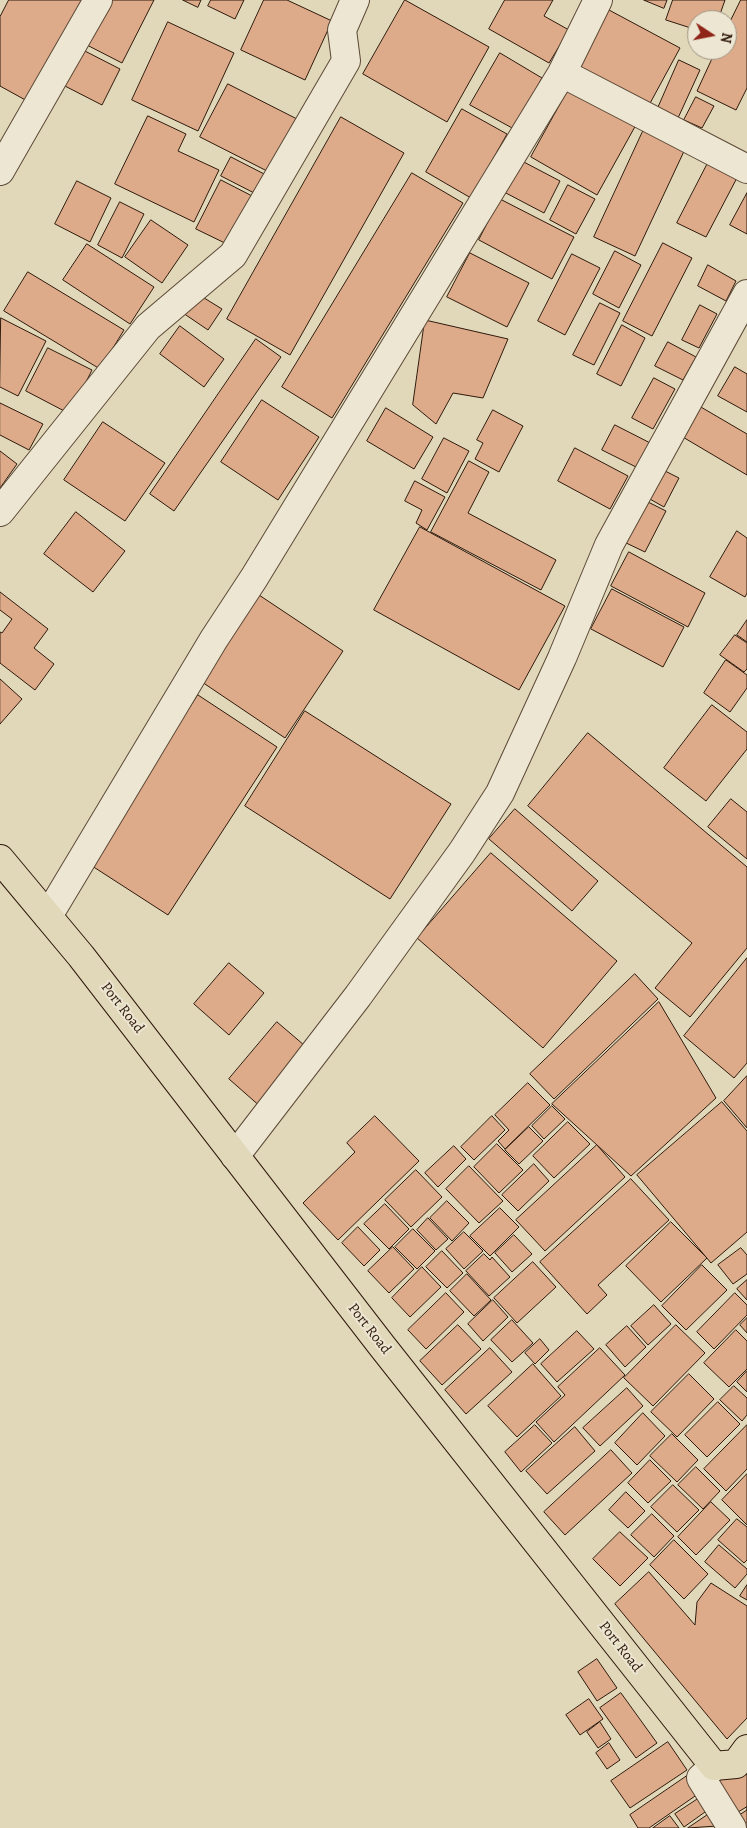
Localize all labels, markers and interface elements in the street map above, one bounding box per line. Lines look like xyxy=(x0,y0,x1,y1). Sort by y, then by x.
north arrow xyxy=(687,10,737,60)
text: N xyxy=(716,31,737,45)
street label: Port Road xyxy=(96,979,148,1037)
street label: Port Road xyxy=(343,1300,395,1358)
street label: Port Road xyxy=(594,1618,646,1676)

